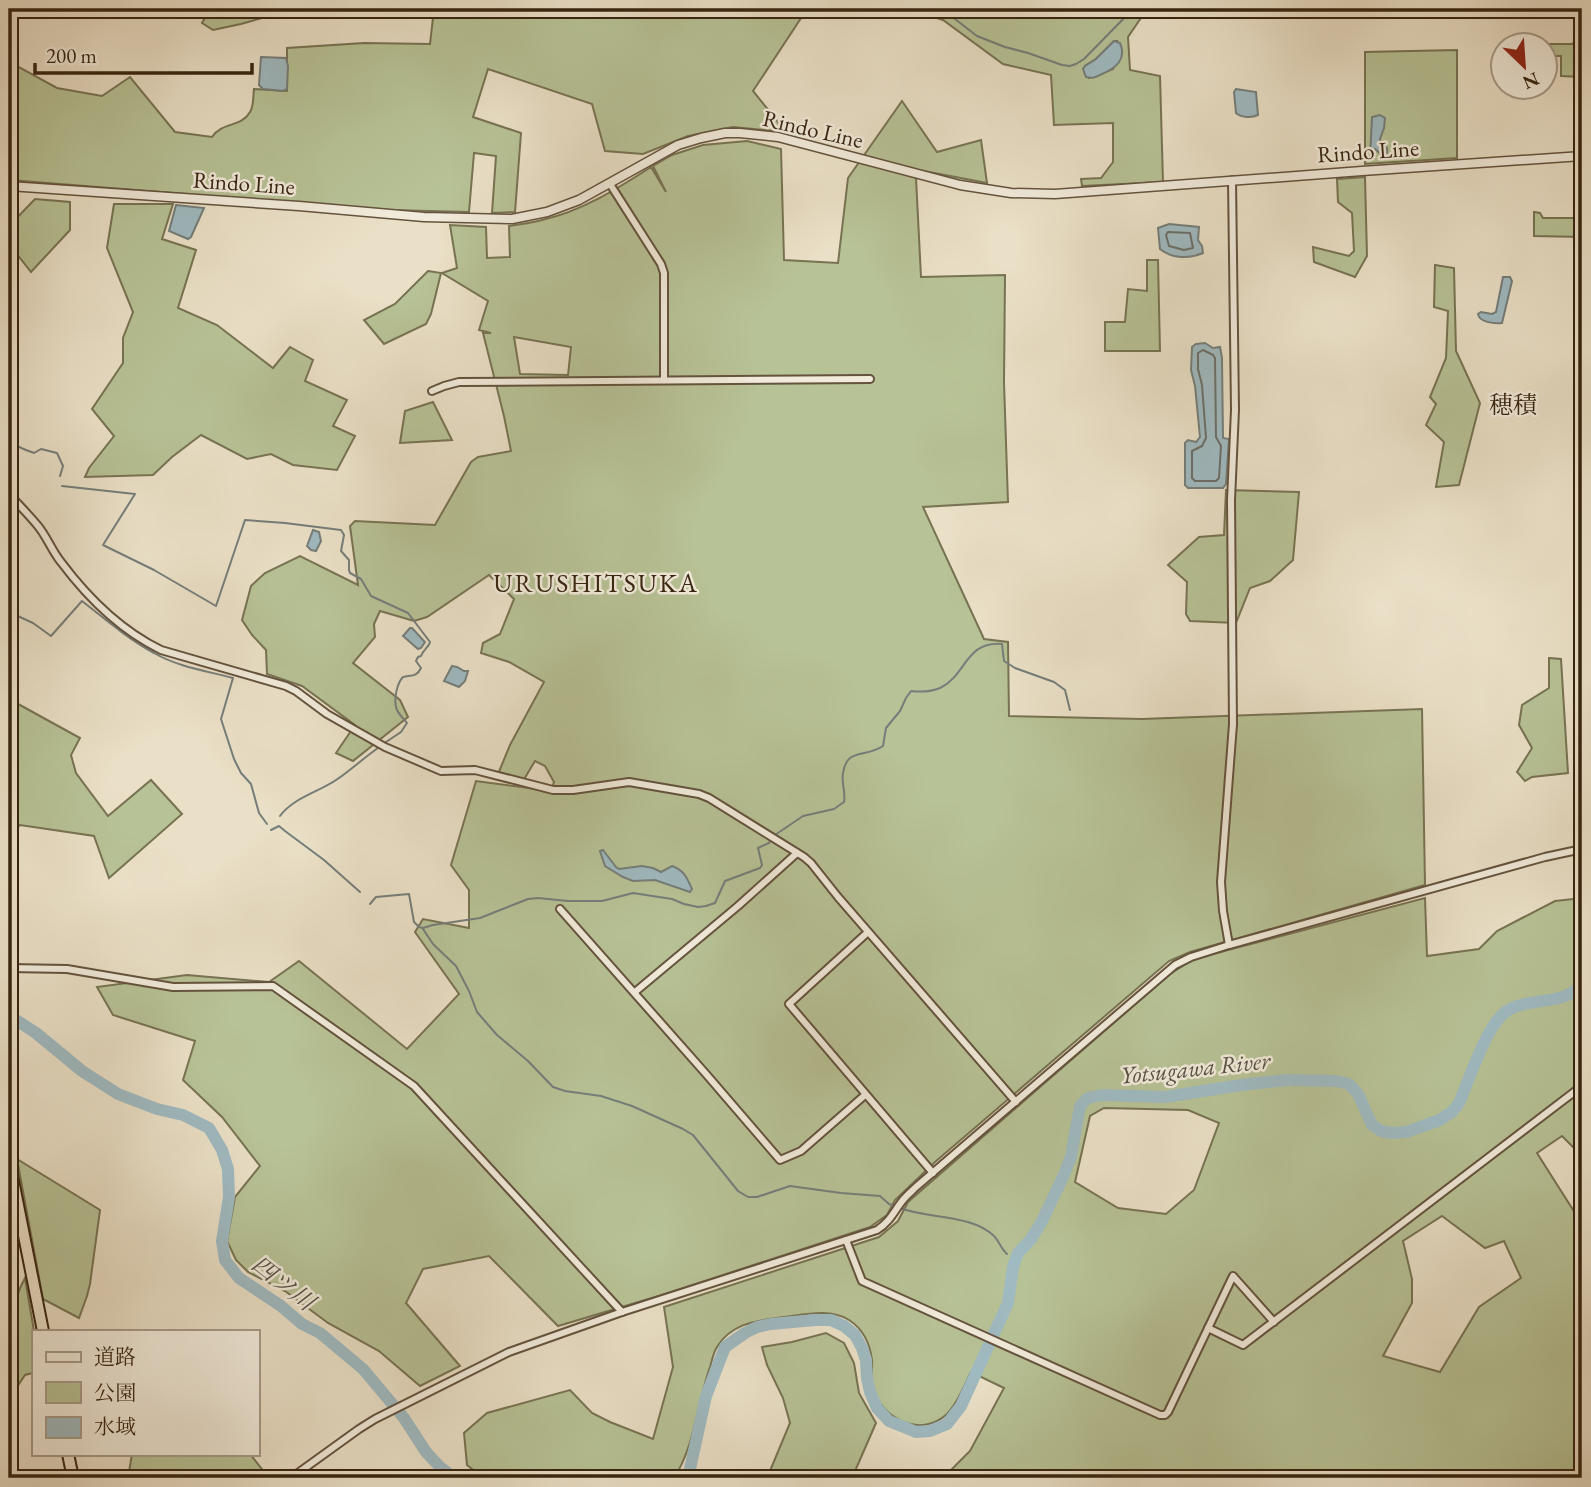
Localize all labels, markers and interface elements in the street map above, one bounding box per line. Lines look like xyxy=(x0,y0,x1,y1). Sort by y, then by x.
scale bar xyxy=(35,32,252,76)
north arrow xyxy=(1490,32,1560,102)
text: 200 m xyxy=(46,42,97,69)
text: N xyxy=(1518,66,1543,96)
street label: Rindo Line xyxy=(760,103,866,155)
street label: Rindo Line xyxy=(1316,132,1420,170)
street label: Rindo Line xyxy=(192,164,296,202)
district label: 穂積 xyxy=(1489,389,1537,420)
district label: URUSHITSUKA xyxy=(493,566,699,600)
water label: Yotsugawa River xyxy=(1118,1044,1273,1091)
water label: 四ツ川 xyxy=(245,1248,324,1319)
legend xyxy=(32,1330,259,1456)
text: 道路 xyxy=(94,1343,136,1370)
text: 公園 xyxy=(94,1379,136,1406)
text: 水域 xyxy=(94,1413,136,1440)

